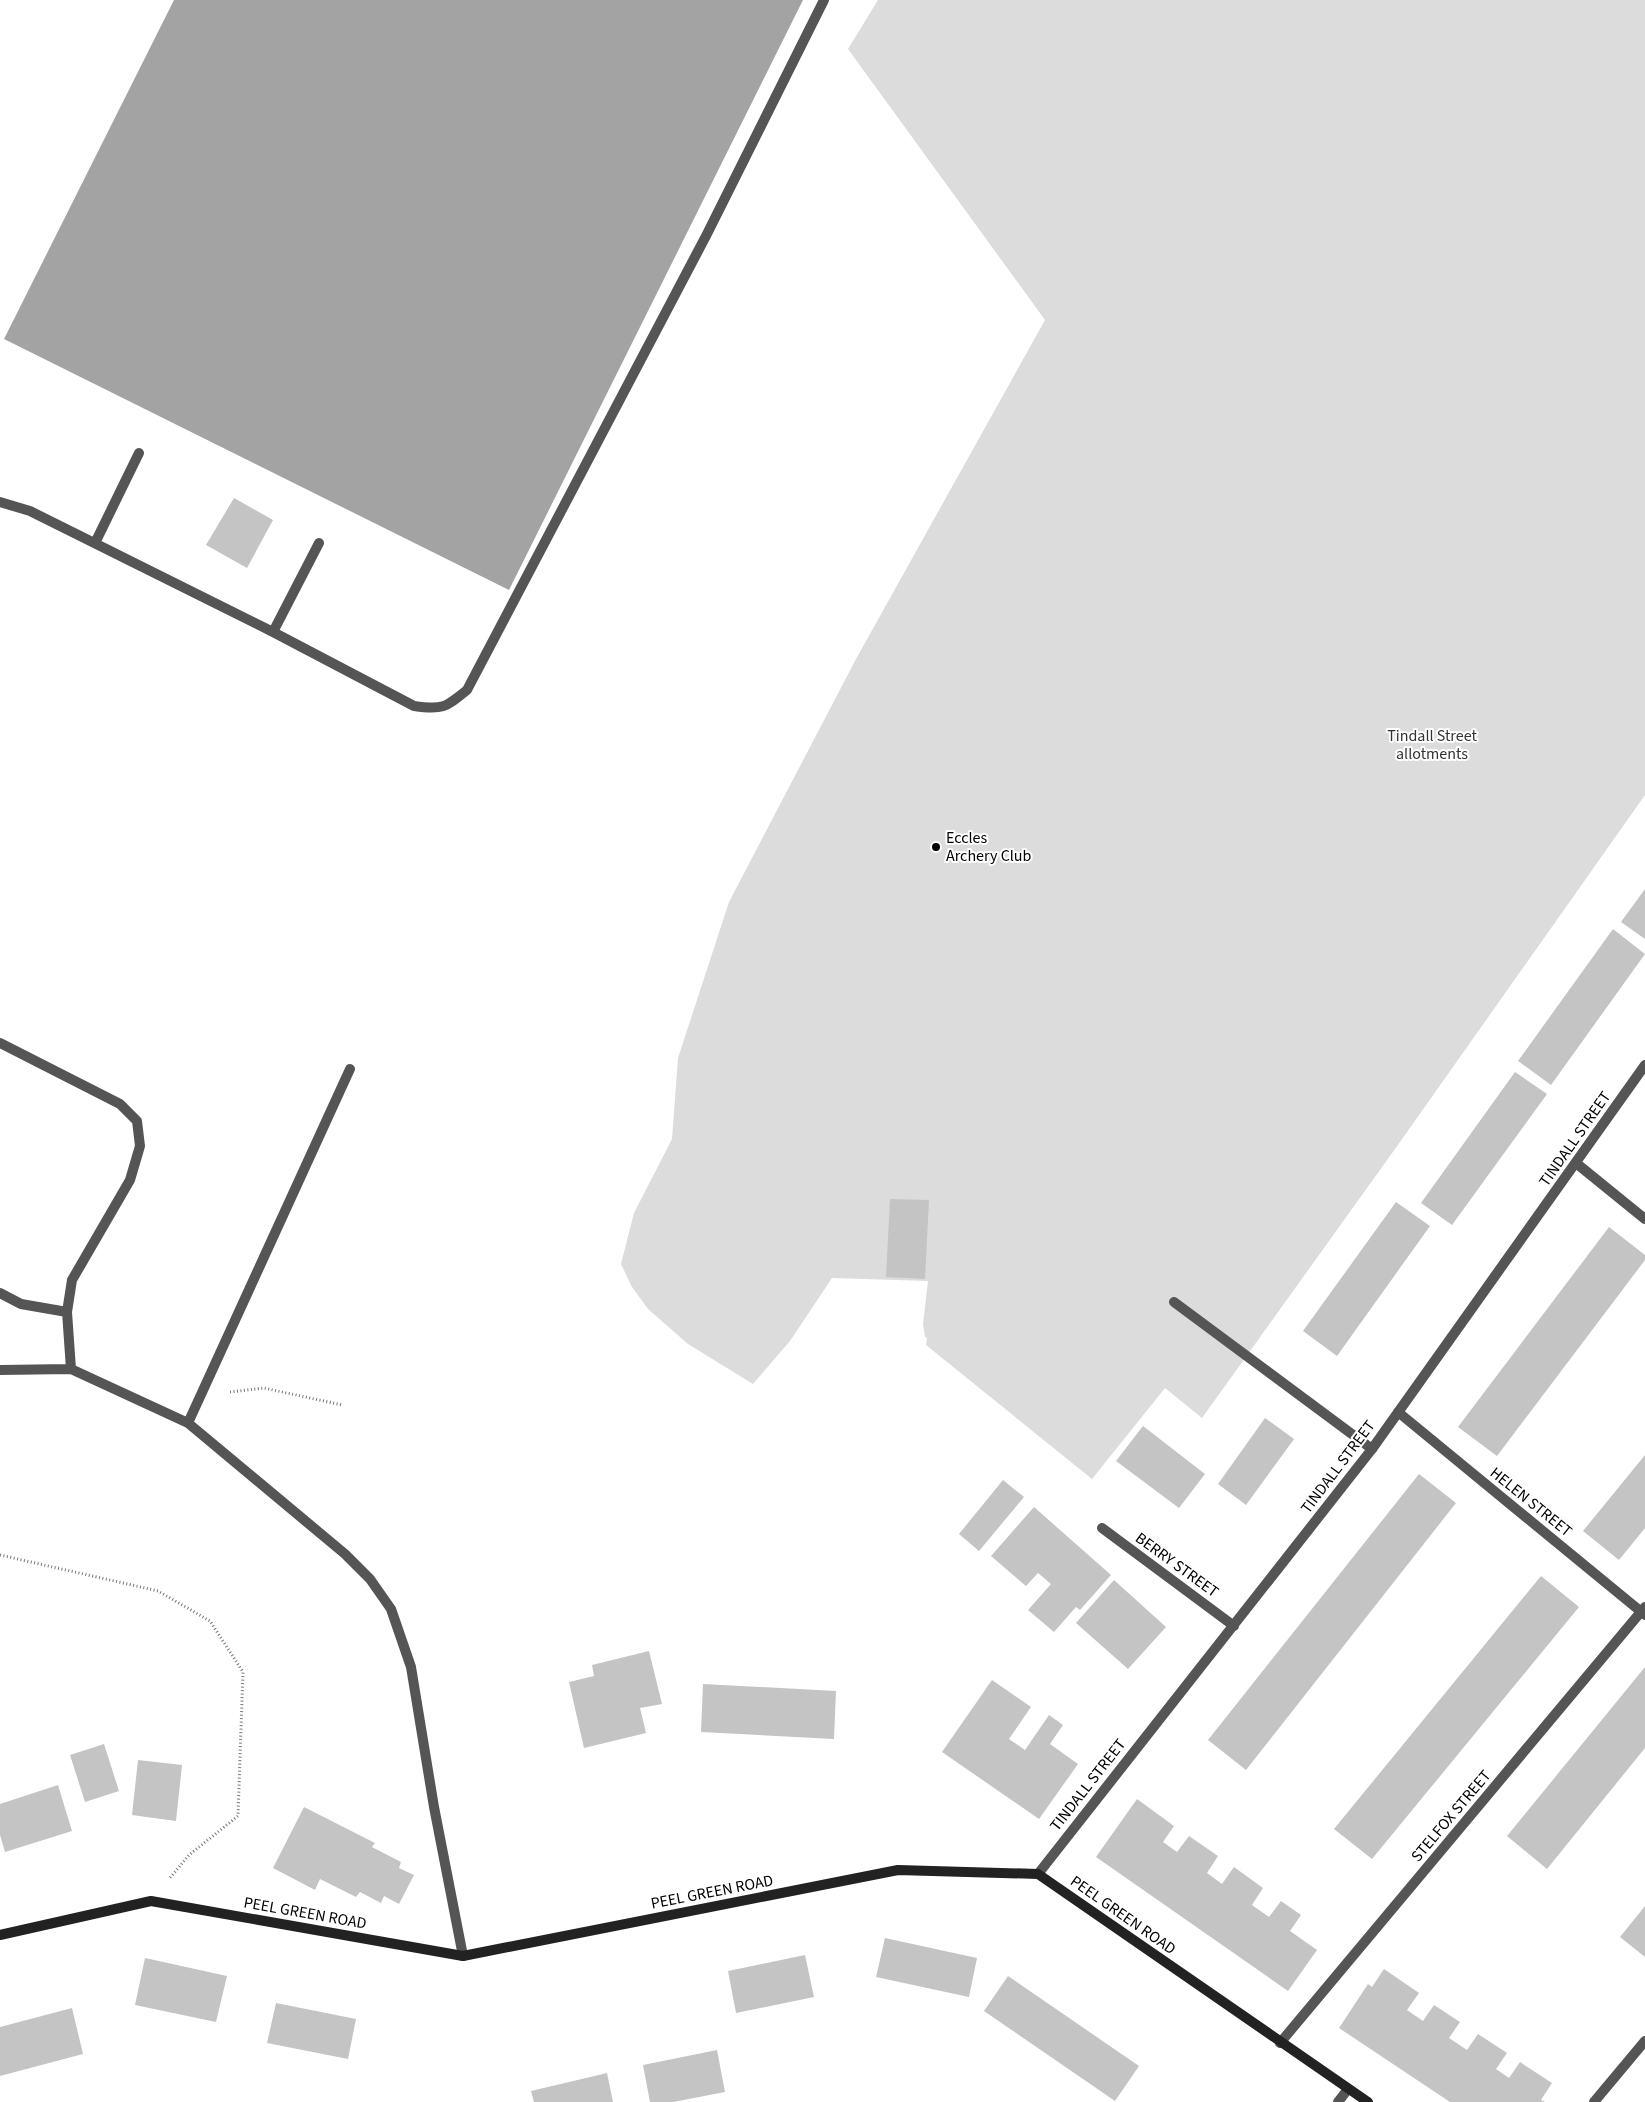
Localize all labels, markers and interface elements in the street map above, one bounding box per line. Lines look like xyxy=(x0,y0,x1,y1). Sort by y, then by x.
park label: Tindall Street allotments xyxy=(1387,725,1477,765)
place label: Eccles Archery Club xyxy=(946,827,1032,867)
marker: Eccles Archery Club xyxy=(930,841,942,853)
street label: TINDALL STREET xyxy=(1534,1087,1616,1191)
street label: TINDALL STREET xyxy=(1296,1415,1381,1518)
street label: HELEN STREET xyxy=(1485,1462,1577,1542)
street label: BERRY STREET xyxy=(1131,1527,1224,1603)
street label: TINDALL STREET xyxy=(1045,1734,1131,1836)
street label: STELFOX STREET xyxy=(1406,1765,1496,1867)
street label: PEEL GREEN ROAD xyxy=(649,1869,775,1915)
street label: PEEL GREEN ROAD xyxy=(1066,1870,1180,1960)
street label: PEEL GREEN ROAD xyxy=(242,1891,368,1935)

